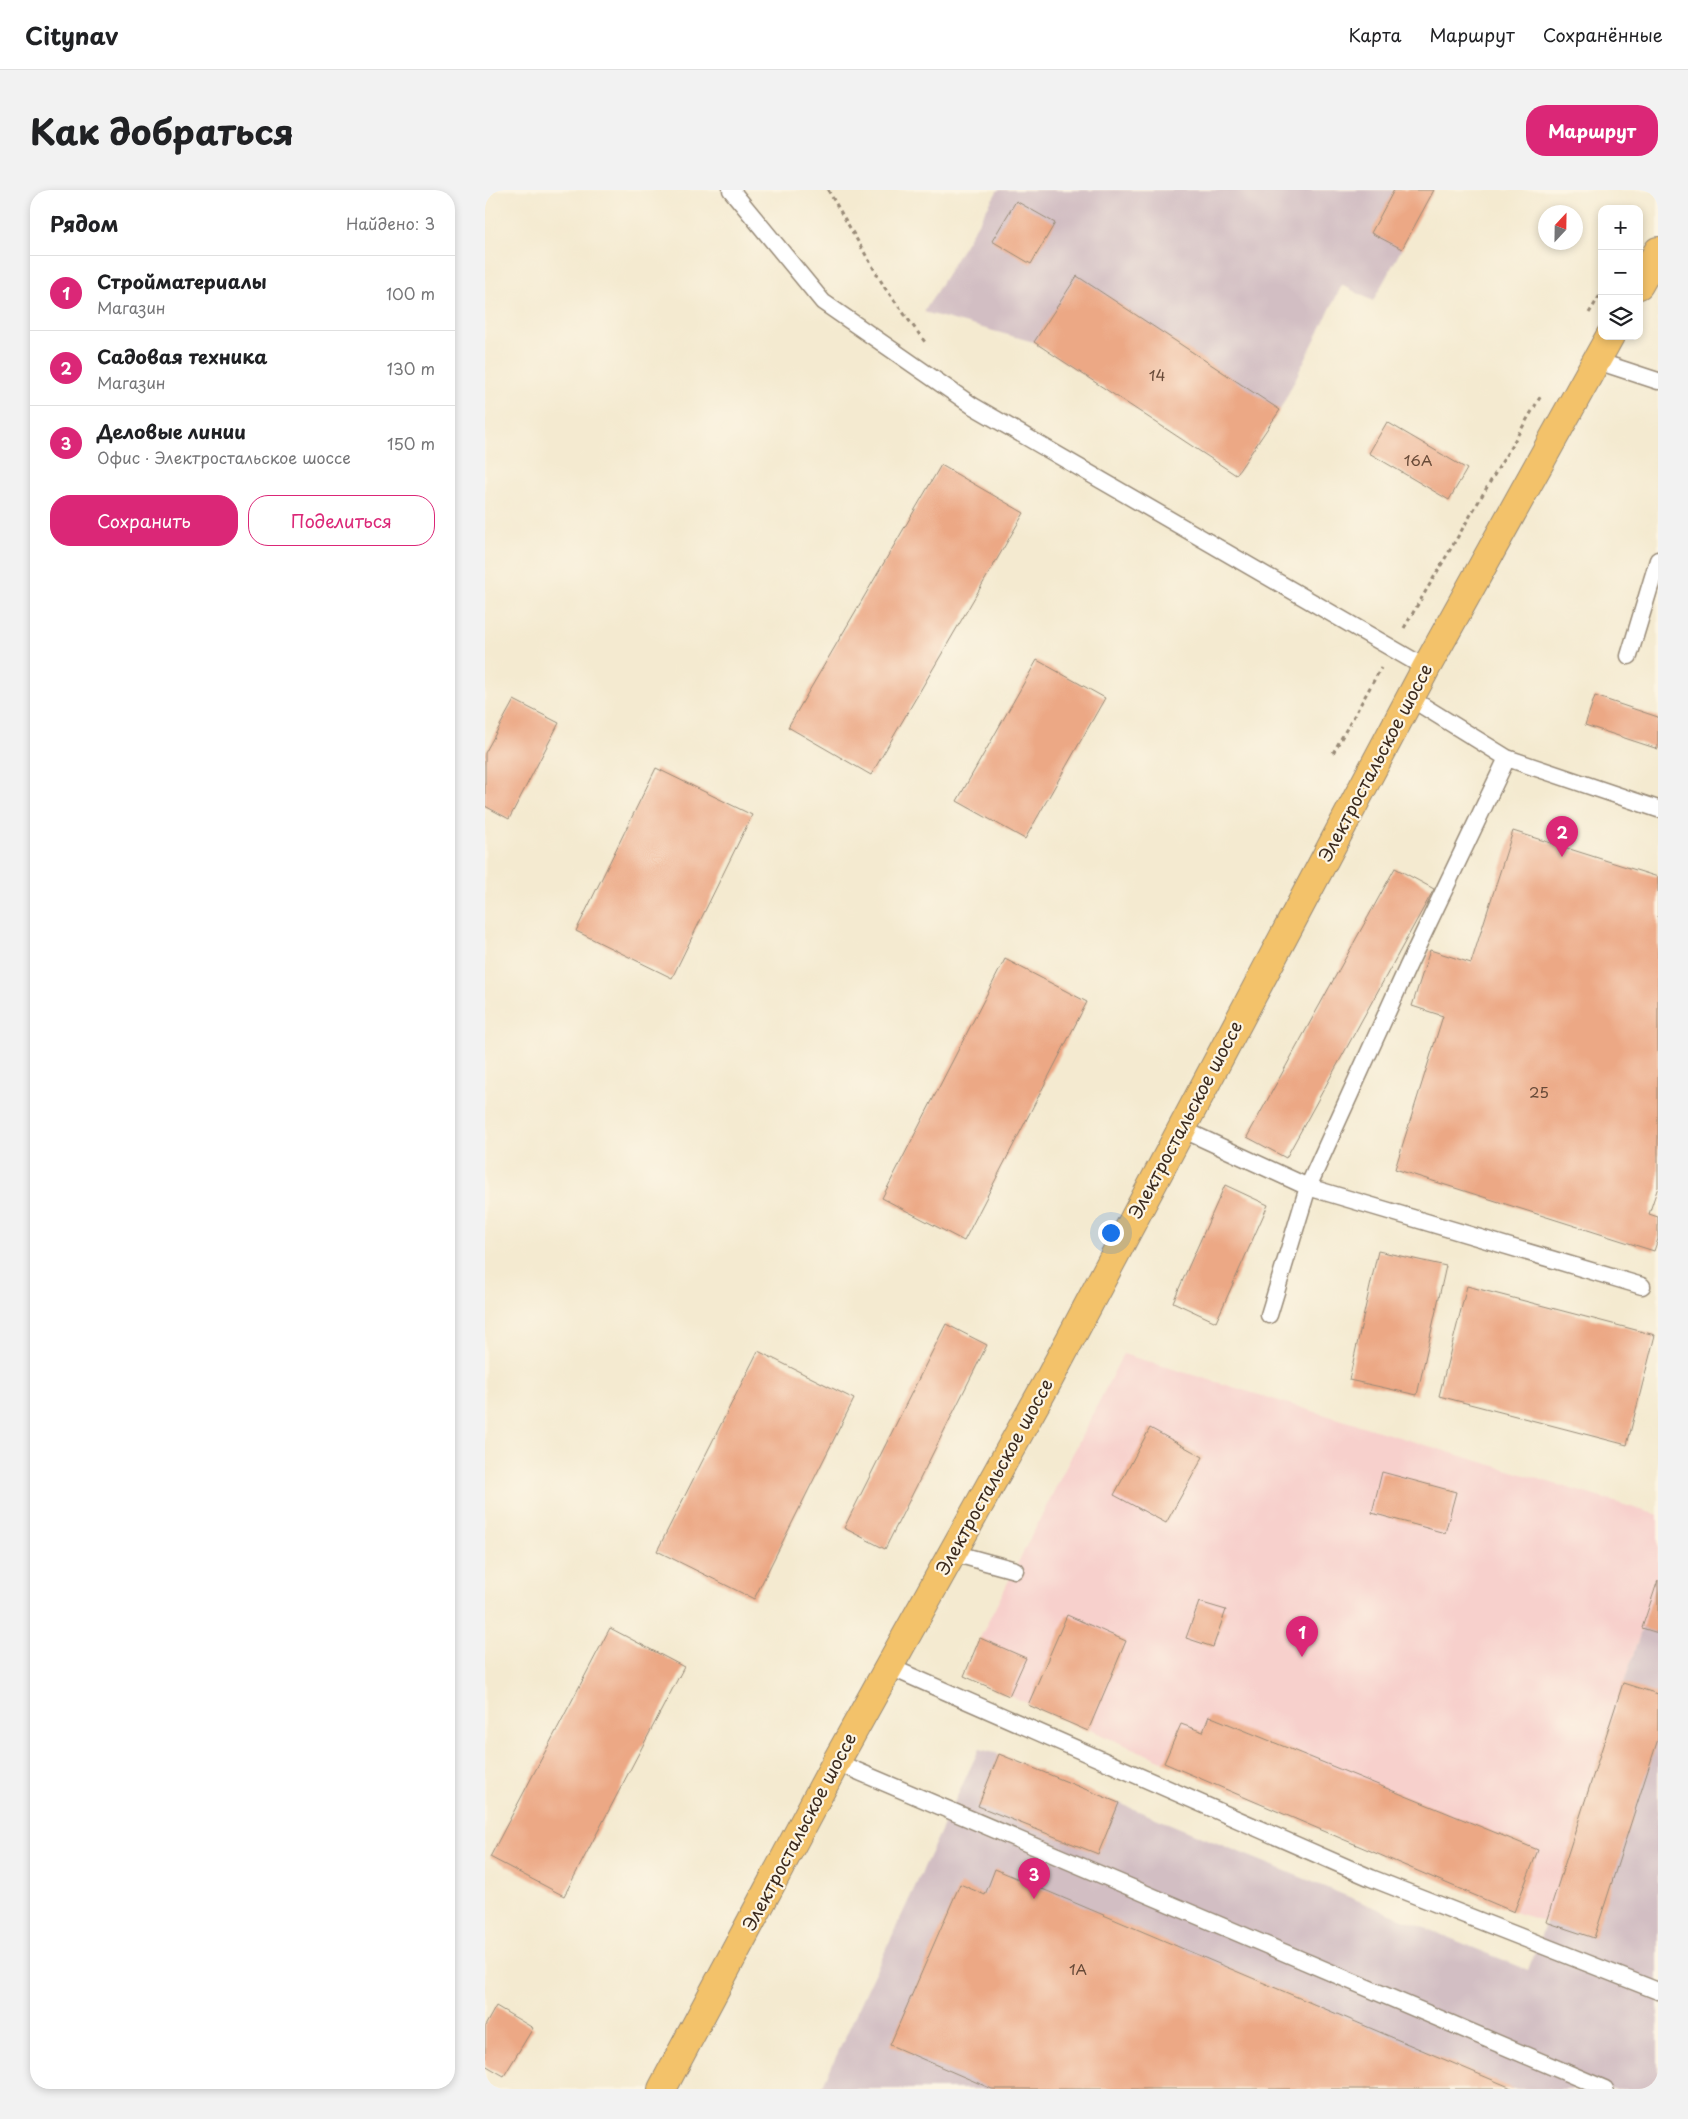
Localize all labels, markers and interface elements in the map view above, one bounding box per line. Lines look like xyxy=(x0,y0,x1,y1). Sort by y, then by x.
text: Citynav xyxy=(25,17,118,53)
text: Карта xyxy=(1349,21,1401,48)
text: Маршрут xyxy=(1429,21,1515,48)
text: Сохранённые xyxy=(1543,21,1663,48)
text: Как добраться xyxy=(30,104,294,157)
button: Маршрут xyxy=(1526,105,1658,156)
north arrow xyxy=(1538,205,1583,250)
map controls xyxy=(1598,205,1643,340)
button: + xyxy=(1598,205,1643,250)
text: Рядом xyxy=(50,207,118,239)
text: Найдено: 3 xyxy=(346,211,435,235)
button: − xyxy=(1598,250,1643,295)
text: Стройматериалы xyxy=(97,267,267,295)
text: 1 xyxy=(62,281,70,305)
text: 100 m xyxy=(386,281,435,305)
text: Магазин xyxy=(97,295,166,319)
button: layers xyxy=(1598,295,1643,340)
text: Садовая техника xyxy=(97,342,268,370)
text: 2 xyxy=(60,356,72,380)
text: 130 m xyxy=(387,356,435,380)
house number: 14 xyxy=(1149,363,1165,386)
text: Магазин xyxy=(97,370,166,394)
text: Деловые линии xyxy=(97,417,246,445)
text: 3 xyxy=(61,431,71,455)
text: 150 m xyxy=(387,431,435,455)
text: Офис · Электростальское шоссе xyxy=(97,445,351,469)
house number: 16А xyxy=(1404,448,1432,471)
button: Сохранить xyxy=(50,495,238,546)
button: Поделиться xyxy=(248,495,435,546)
street label: Электростальское шоссе xyxy=(1311,659,1438,866)
pin: 2 xyxy=(1546,816,1578,857)
street label: Электростальское шоссе xyxy=(1121,1016,1248,1223)
house number: 25 xyxy=(1529,1080,1549,1103)
your location xyxy=(1098,1220,1124,1246)
street label: Электростальское шоссе xyxy=(928,1373,1059,1579)
pin: 1 xyxy=(1286,1616,1318,1657)
street label: Электростальское шоссе xyxy=(735,1728,862,1935)
pin: 3 xyxy=(1018,1858,1050,1899)
house number: 1А xyxy=(1069,1957,1087,1980)

